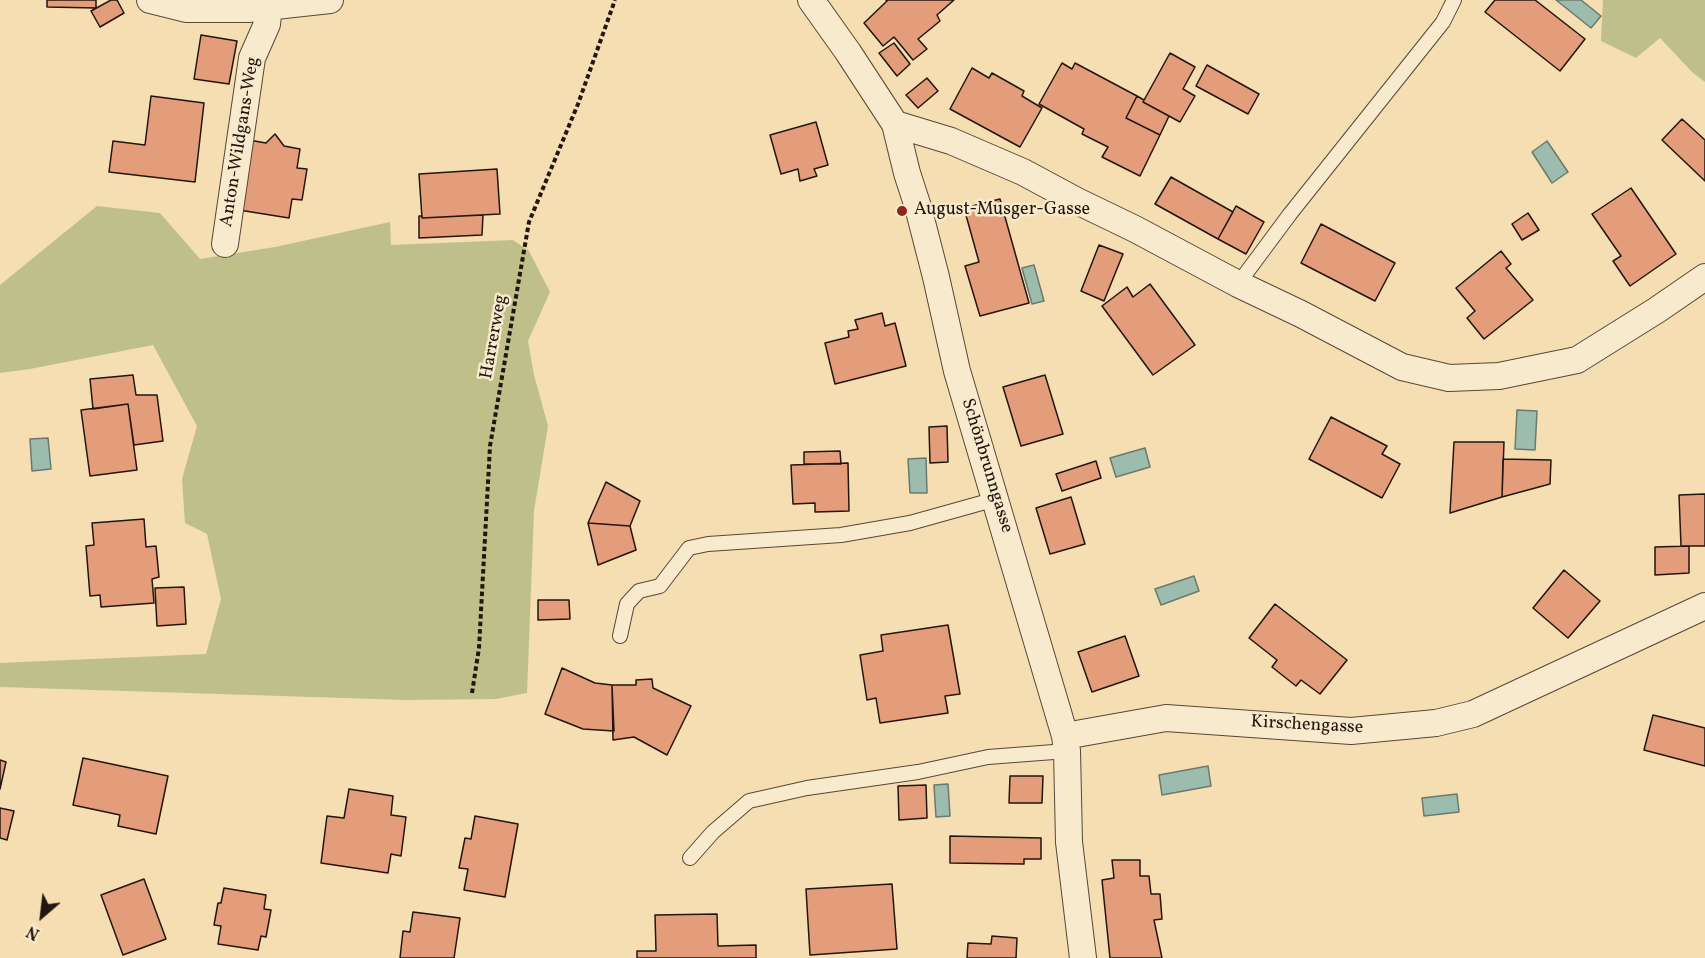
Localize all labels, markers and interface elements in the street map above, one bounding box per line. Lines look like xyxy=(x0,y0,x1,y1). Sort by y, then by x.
street label: Anton-Wildgans-Weg xyxy=(217,55,265,229)
place label: August-Musger-Gasse xyxy=(914,200,1090,222)
marker: August-Musger-Gasse xyxy=(895,204,909,218)
street label: Harrerweg xyxy=(477,293,513,381)
street label: Schönbrunngasse xyxy=(955,396,1017,536)
street label: Kirschengasse xyxy=(1250,712,1364,740)
north arrow xyxy=(12,886,72,946)
text: N xyxy=(23,919,44,944)

